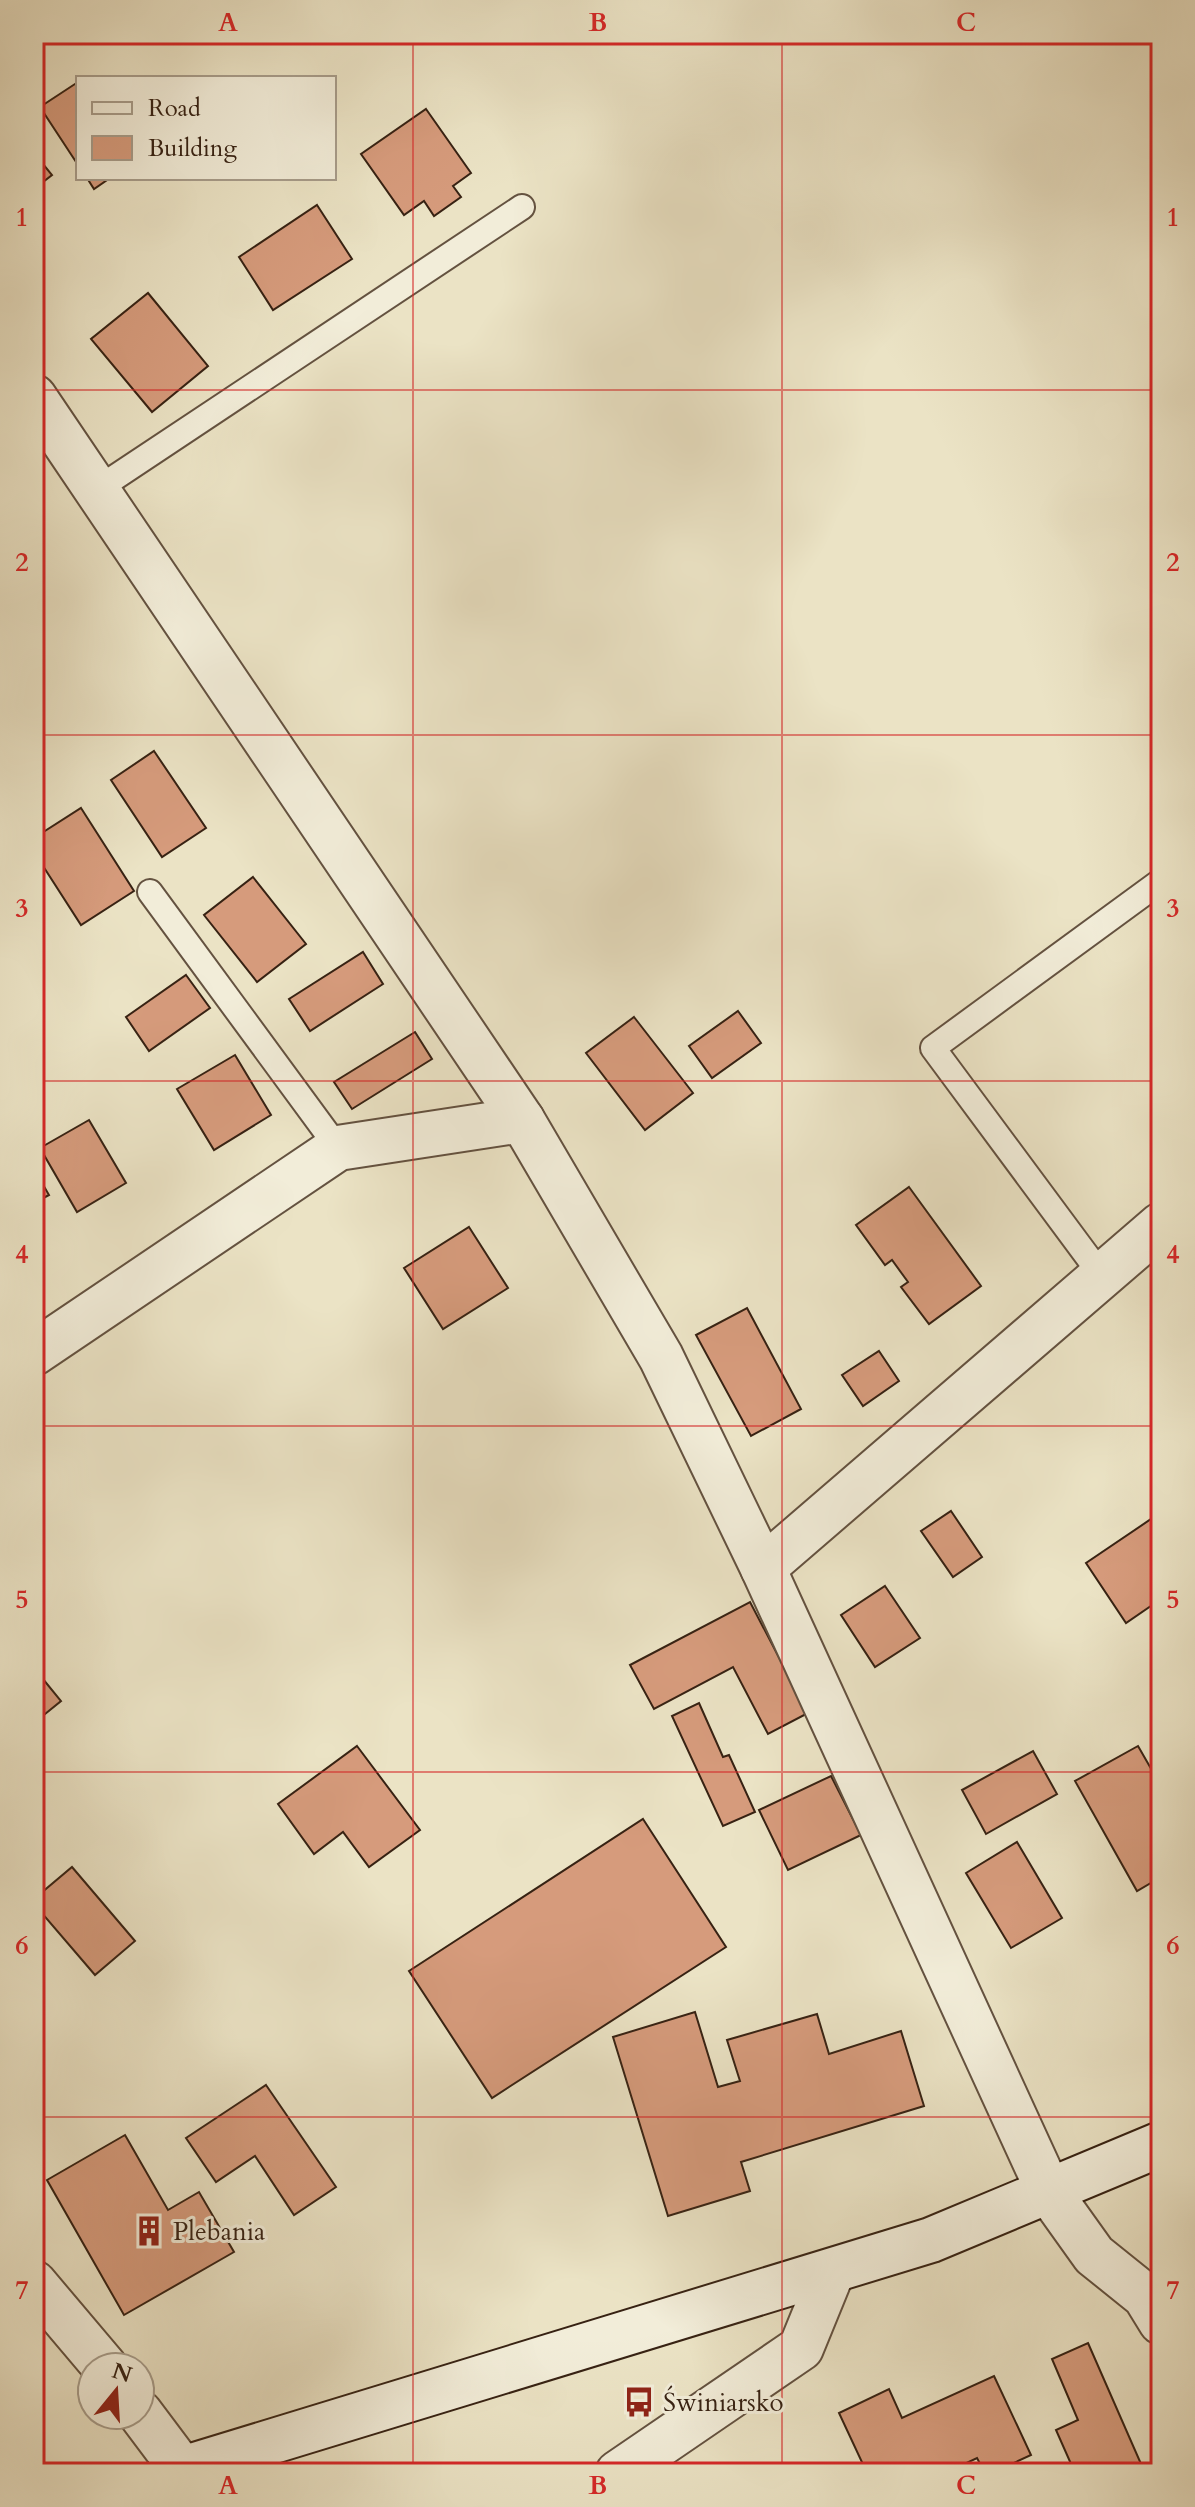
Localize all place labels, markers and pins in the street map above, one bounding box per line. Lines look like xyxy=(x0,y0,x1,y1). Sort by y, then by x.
building icon: Plebania xyxy=(132,2214,166,2248)
place label: Plebania xyxy=(173,2214,265,2249)
bus stop icon: Świniarsko xyxy=(622,2385,656,2419)
place label: Świniarsko xyxy=(663,2385,784,2420)

